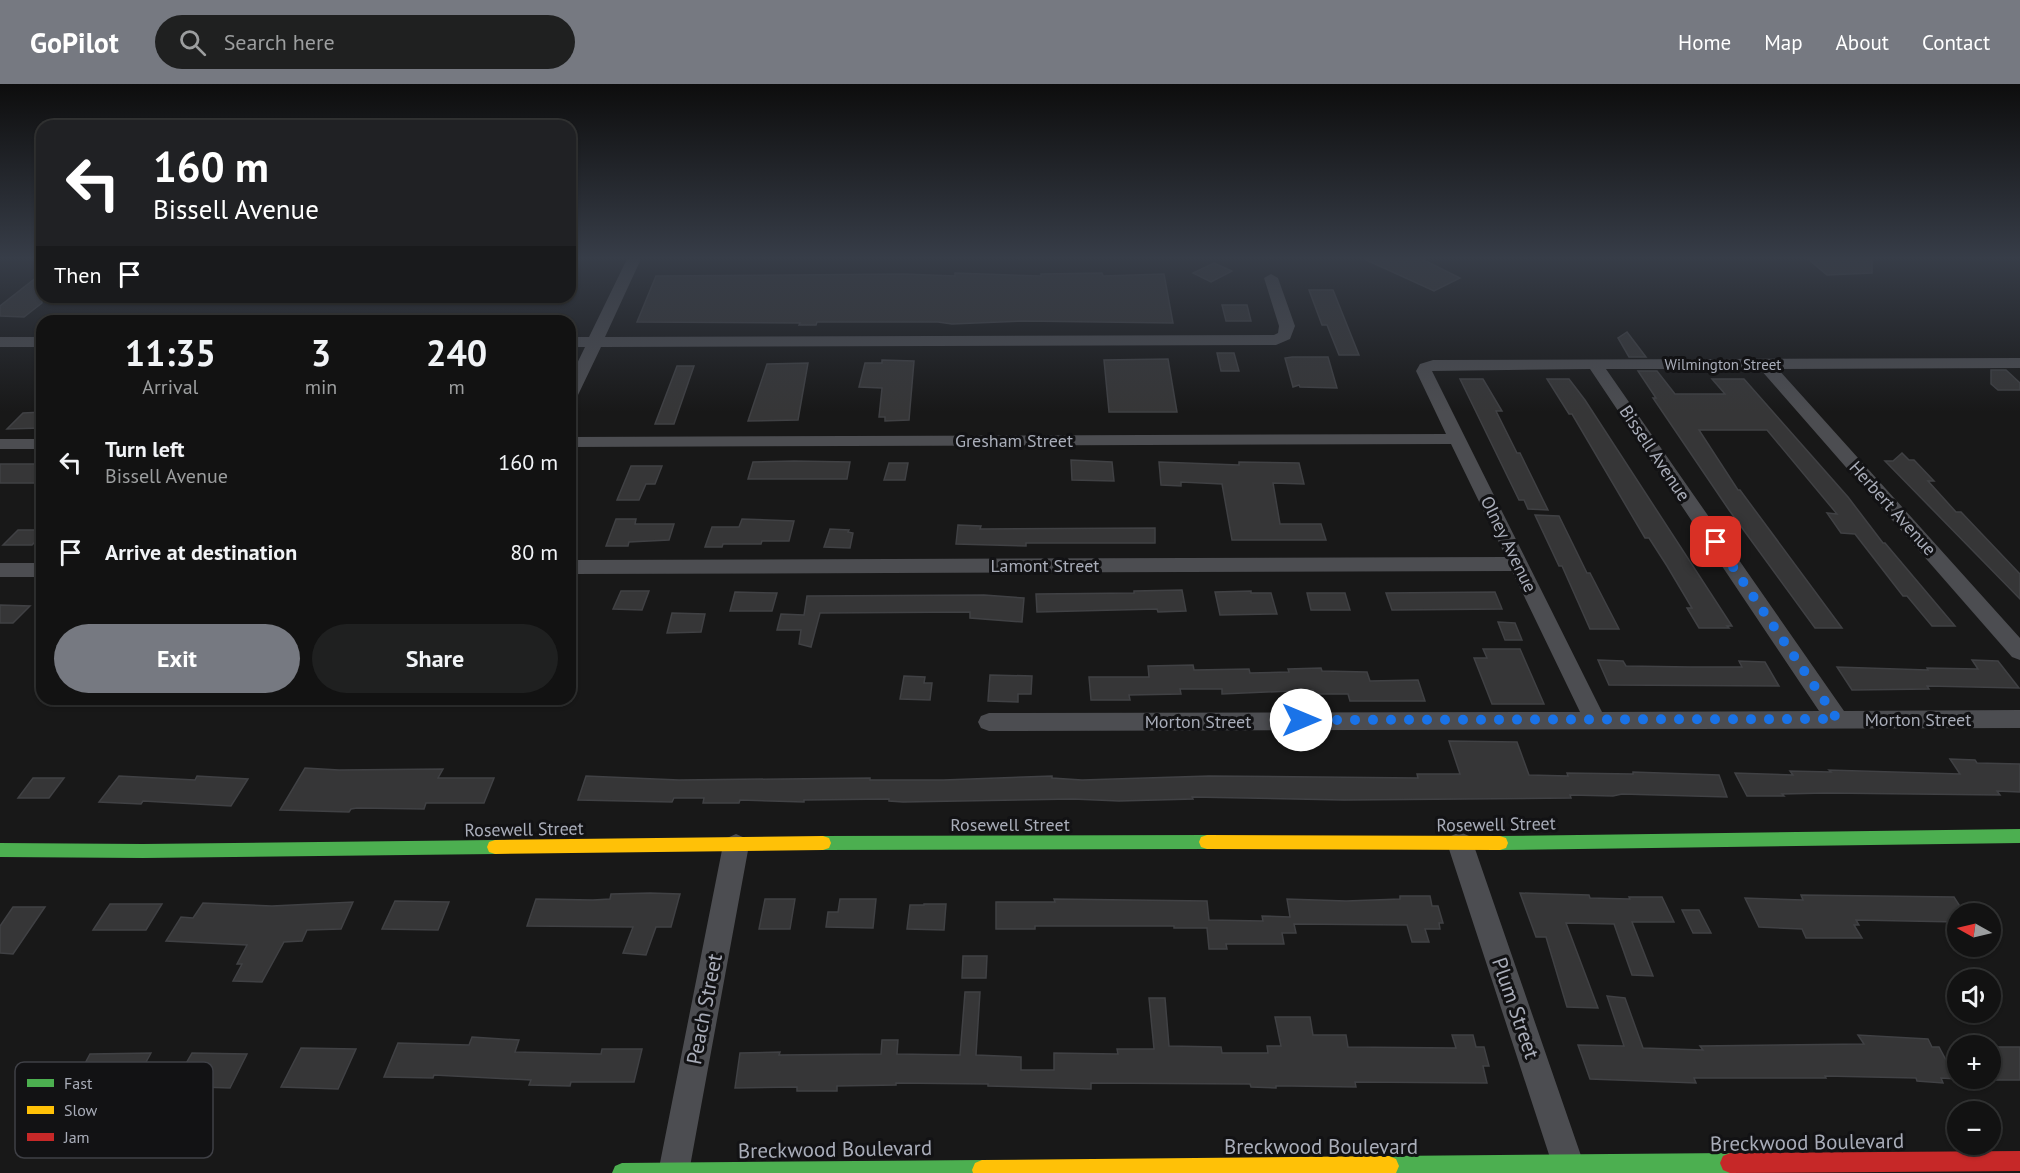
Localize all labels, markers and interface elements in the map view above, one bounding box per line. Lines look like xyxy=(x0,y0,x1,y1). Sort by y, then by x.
search box xyxy=(155,15,575,69)
text: GoPilot xyxy=(30,24,119,61)
icon: search xyxy=(176,26,209,59)
text: Search here xyxy=(224,28,335,56)
text: Home xyxy=(1678,29,1731,56)
text: Map xyxy=(1764,29,1803,56)
text: About xyxy=(1836,29,1889,56)
text: Contact xyxy=(1922,29,1990,56)
text: 160 m xyxy=(153,139,269,194)
icon: left xyxy=(54,144,132,222)
text: Bissell Avenue xyxy=(153,192,319,226)
icon: arrive xyxy=(113,258,146,291)
text: Then xyxy=(54,261,101,289)
text: 11:35 xyxy=(125,329,216,376)
text: 3 xyxy=(311,329,331,376)
text: 240 xyxy=(426,329,487,376)
street label: Wilmington Street xyxy=(1665,355,1781,374)
text: Arrival xyxy=(142,374,198,400)
text: min xyxy=(305,374,337,400)
text: m xyxy=(449,374,465,400)
street label: Bissell Avenue xyxy=(1615,401,1695,505)
street label: Gresham Street xyxy=(955,429,1073,452)
text: Turn left xyxy=(105,435,185,463)
icon: left xyxy=(54,446,87,479)
text: 160 m xyxy=(498,448,558,476)
street label: Herbert Avenue xyxy=(1844,456,1942,560)
text: Bissell Avenue xyxy=(105,463,228,489)
street label: Olney Avenue xyxy=(1476,492,1542,596)
pin xyxy=(1690,516,1741,567)
icon: arrive xyxy=(1699,525,1732,558)
icon: arrive xyxy=(54,536,87,569)
text: Arrive at destination xyxy=(105,538,297,566)
text: 80 m xyxy=(510,538,558,566)
street label: Lamont Street xyxy=(991,554,1099,577)
button: Exit xyxy=(54,624,300,693)
button: Share xyxy=(312,624,558,693)
position arrow xyxy=(1269,688,1333,752)
street label: Morton Street xyxy=(1865,708,1971,731)
street label: Morton Street xyxy=(1145,710,1251,733)
street label: Rosewell Street xyxy=(1436,811,1556,837)
street label: Rosewell Street xyxy=(950,813,1070,836)
street label: Rosewell Street xyxy=(464,816,584,842)
north arrow xyxy=(1947,903,2001,957)
map controls xyxy=(1947,903,2001,1155)
street label: Peach Street xyxy=(680,951,728,1067)
street label: Plum Street xyxy=(1486,954,1546,1062)
button: sound xyxy=(1947,969,2001,1023)
button: + xyxy=(1947,1035,2001,1089)
legend xyxy=(15,1062,213,1158)
text: Fast xyxy=(64,1073,93,1093)
text: Slow xyxy=(64,1100,98,1120)
button: − xyxy=(1947,1101,2001,1155)
text: Jam xyxy=(63,1127,90,1147)
street label: Breckwood Boulevard xyxy=(1710,1127,1904,1157)
street label: Breckwood Boulevard xyxy=(1224,1133,1418,1160)
street label: Breckwood Boulevard xyxy=(738,1134,932,1164)

